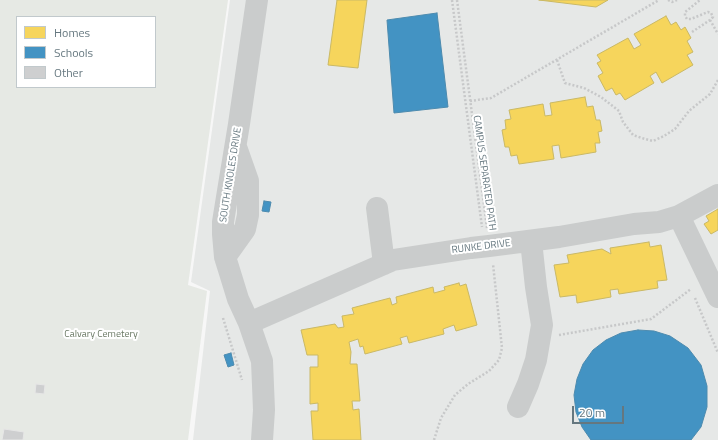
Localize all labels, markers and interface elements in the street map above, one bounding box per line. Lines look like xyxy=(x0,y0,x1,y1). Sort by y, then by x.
legend xyxy=(16,16,156,88)
text: Homes xyxy=(54,23,90,42)
text: Schools xyxy=(54,43,93,62)
text: Other xyxy=(54,63,83,82)
street label: CAMPUS SEPARATED PATH xyxy=(470,115,498,231)
street label: SOUTH KNOLES DRIVE xyxy=(218,127,244,223)
street label: RUNKE DRIVE xyxy=(451,237,511,257)
park label: Calvary Cemetery xyxy=(64,329,138,341)
scale bar xyxy=(574,398,626,424)
text: 20 m xyxy=(579,403,605,422)

